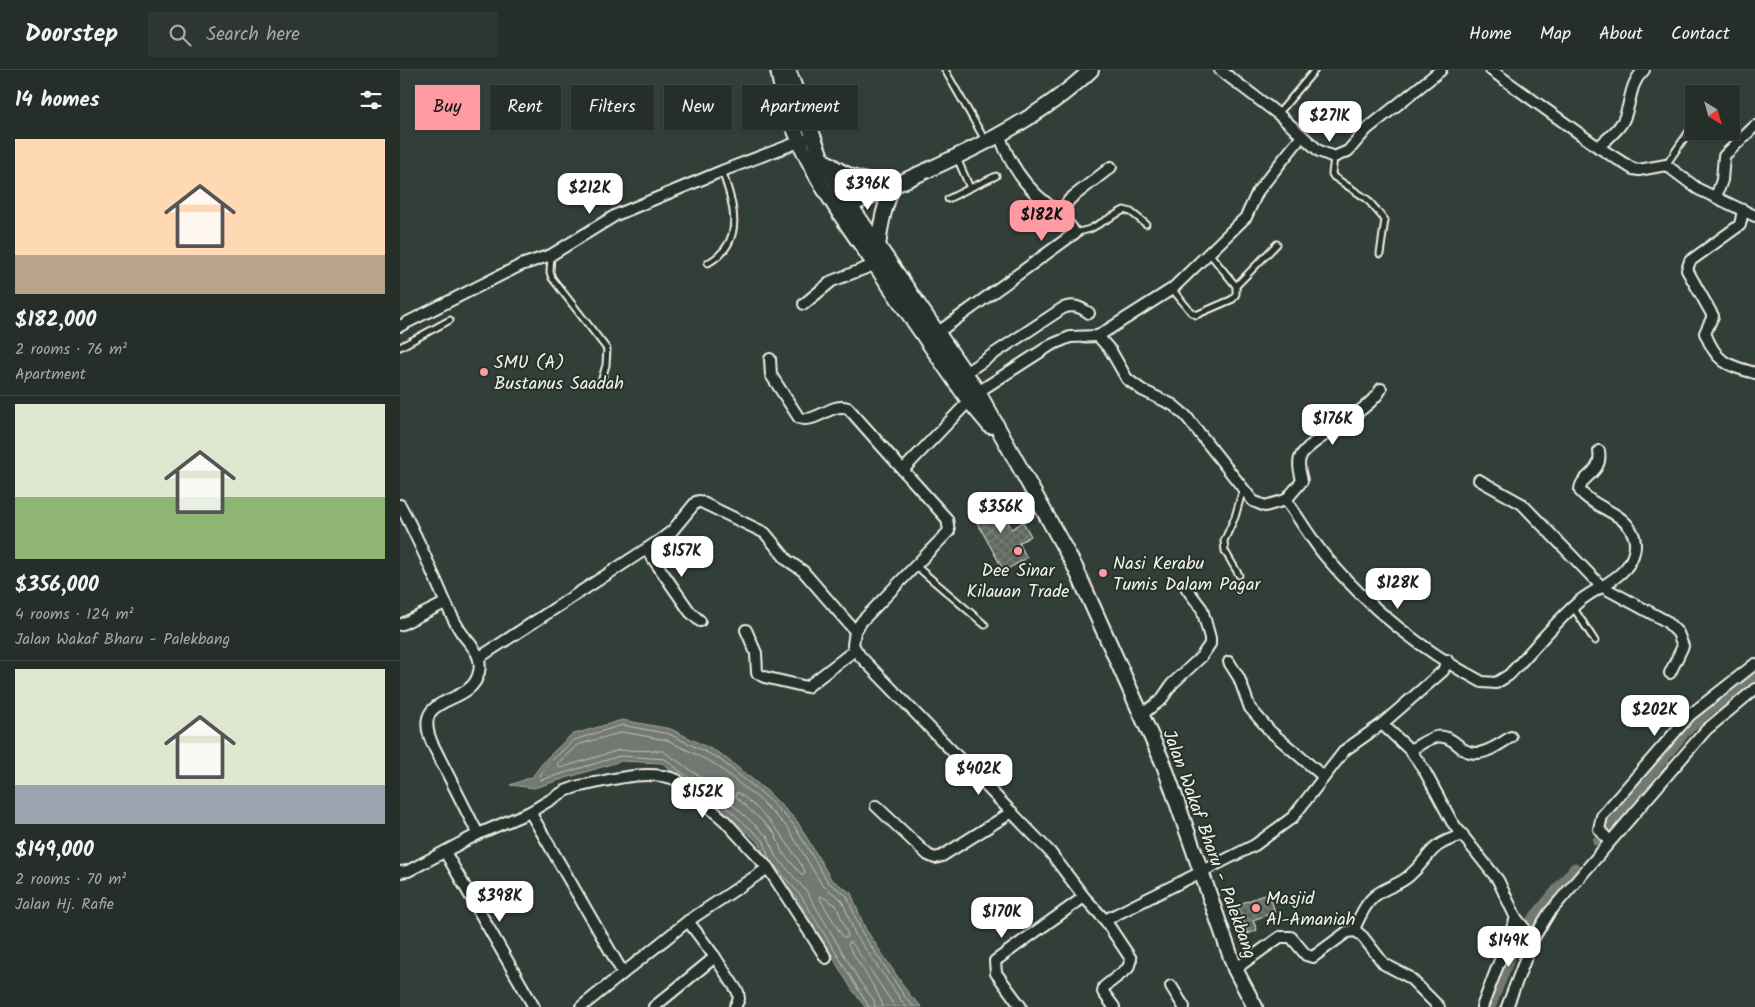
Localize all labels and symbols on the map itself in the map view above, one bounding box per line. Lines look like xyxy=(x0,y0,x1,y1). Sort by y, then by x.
north arrow xyxy=(1685,85,1740,140)
pin: $271K xyxy=(1295,100,1365,143)
pin: $396K xyxy=(833,168,903,211)
pin: $212K xyxy=(555,172,625,215)
pin: $182K xyxy=(1007,200,1077,242)
place label: SMU (A) Bustanus Saadah xyxy=(494,349,624,399)
marker: SMU (A) Bustanus Saadah xyxy=(478,366,490,378)
pin: $176K xyxy=(1298,404,1368,446)
pin: $356K xyxy=(966,492,1036,534)
pin: $157K xyxy=(647,536,717,578)
marker: Dee Sinar Kilauan Trade xyxy=(1012,545,1024,557)
place label: Nasi Kerabu Tumis Dalam Pagar xyxy=(1113,550,1261,600)
place label: Dee Sinar Kilauan Trade xyxy=(967,557,1069,607)
marker: Nasi Kerabu Tumis Dalam Pagar xyxy=(1097,567,1109,579)
pin: $128K xyxy=(1363,568,1433,610)
pin: $202K xyxy=(1620,694,1690,737)
street label: Jalan Wakaf Bharu - Palekbang xyxy=(1154,726,1264,963)
pin: $402K xyxy=(944,754,1014,796)
pin: $152K xyxy=(668,776,738,819)
pin: $398K xyxy=(465,880,535,923)
place label: Masjid Al-Amaniah xyxy=(1266,885,1355,935)
pin: $170K xyxy=(967,896,1037,939)
marker: Masjid Al-Amaniah xyxy=(1250,902,1262,914)
pin: $149K xyxy=(1474,926,1544,968)

